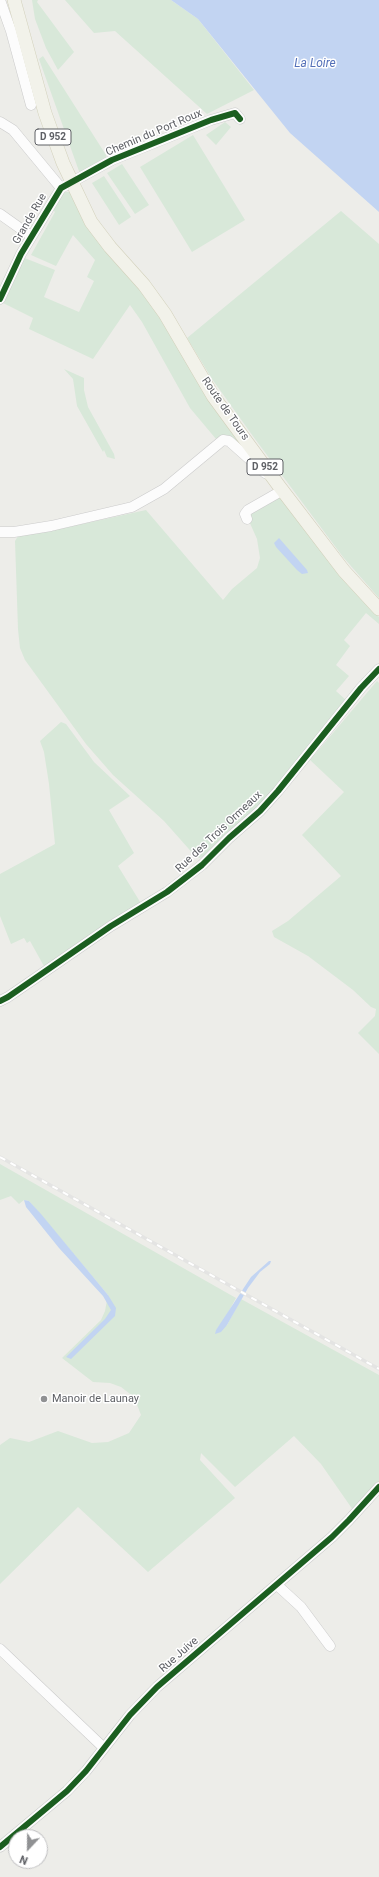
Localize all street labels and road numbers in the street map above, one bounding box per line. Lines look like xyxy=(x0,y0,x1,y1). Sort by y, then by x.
street label: Chemin du Port Roux xyxy=(104,107,204,159)
road number: D 952 xyxy=(35,129,71,145)
street label: Grande Rue xyxy=(10,191,50,247)
street label: Route de Tours xyxy=(198,375,252,443)
road number: D 952 xyxy=(247,459,283,475)
street label: Rue des Trois Ormeaux xyxy=(173,789,265,875)
street label: Rue Juive xyxy=(157,1635,201,1675)

